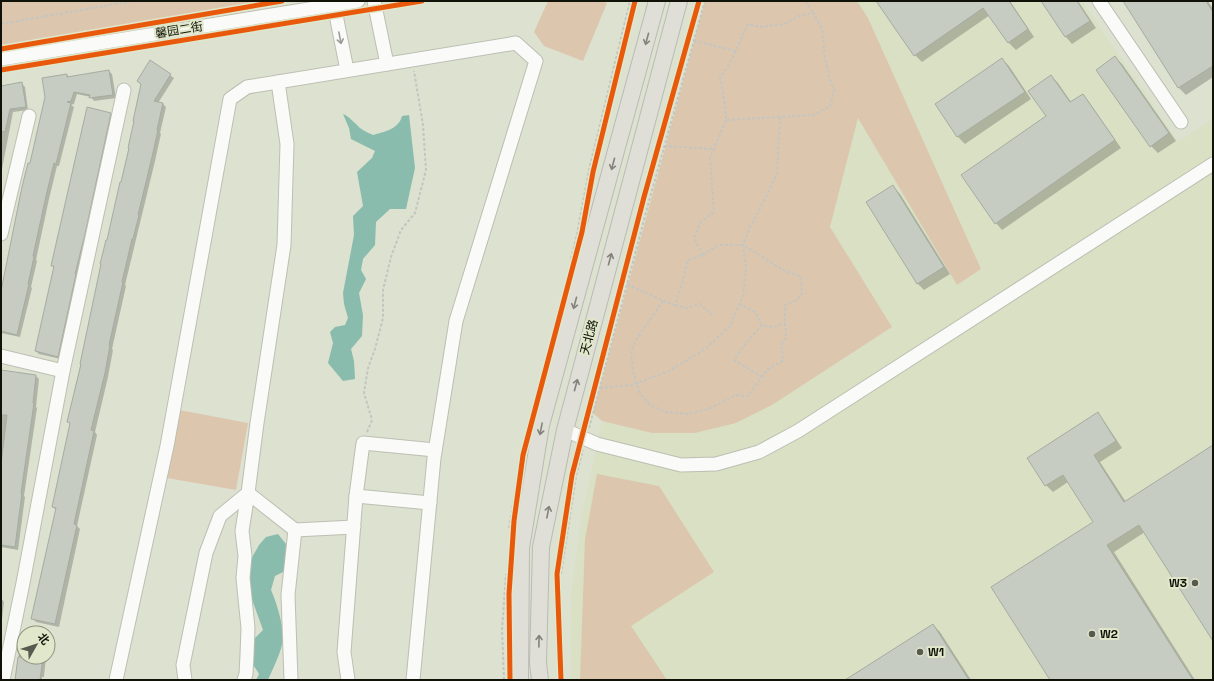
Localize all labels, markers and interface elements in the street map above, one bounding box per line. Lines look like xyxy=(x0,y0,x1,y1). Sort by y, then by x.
street label: 馨园二街 xyxy=(154,18,204,42)
one-way arrow xyxy=(337,31,345,44)
one-way arrow xyxy=(643,32,650,45)
one-way arrow xyxy=(608,157,616,170)
one-way arrow xyxy=(607,253,614,266)
one-way arrow xyxy=(571,296,578,309)
street label: 天北路 xyxy=(577,318,601,356)
one-way arrow xyxy=(573,379,581,392)
one-way arrow xyxy=(537,422,545,435)
one-way arrow xyxy=(544,506,552,519)
place label: W3 xyxy=(1169,575,1187,591)
marker: W3 xyxy=(1190,578,1200,588)
north arrow xyxy=(16,625,56,665)
place label: W2 xyxy=(1100,626,1118,642)
marker: W2 xyxy=(1087,629,1097,639)
text: 北 xyxy=(35,630,53,647)
one-way arrow xyxy=(535,635,543,648)
place label: W1 xyxy=(928,644,944,660)
marker: W1 xyxy=(915,647,925,657)

